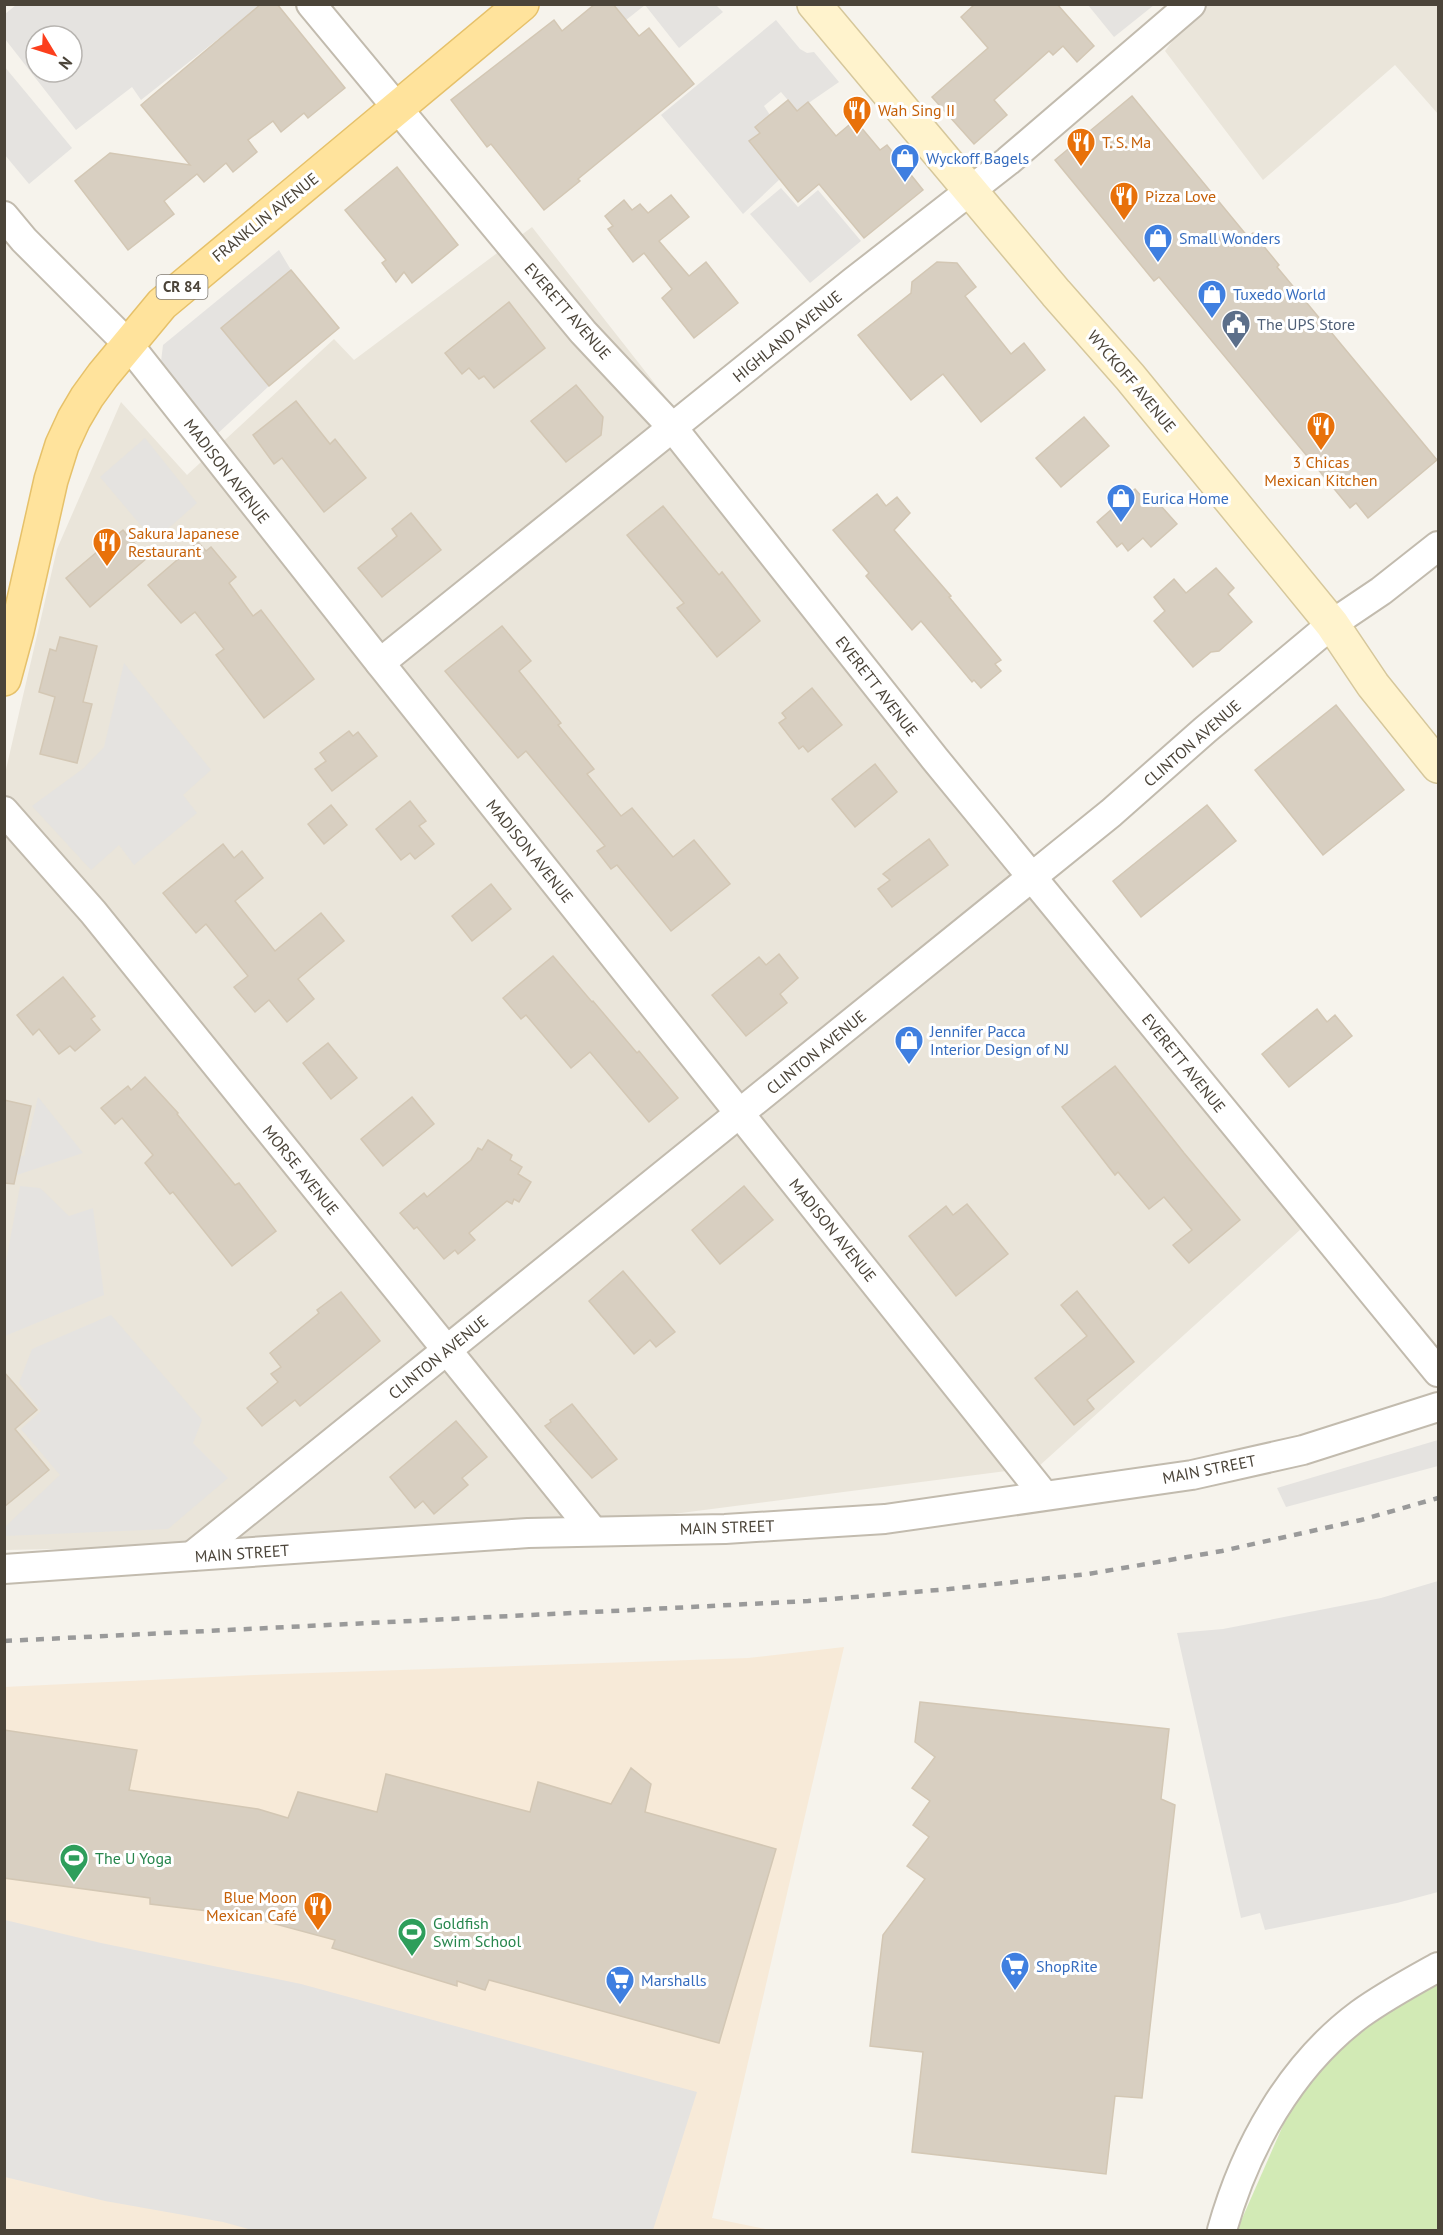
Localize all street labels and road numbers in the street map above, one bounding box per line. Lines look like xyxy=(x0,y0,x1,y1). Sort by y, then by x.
street label: FRANKLIN AVENUE xyxy=(208,168,322,266)
street label: EVERETT AVENUE xyxy=(521,259,615,363)
road number: CR 84 xyxy=(156,275,207,299)
street label: HIGHLAND AVENUE xyxy=(728,286,846,386)
street label: WYCKOFF AVENUE xyxy=(1084,326,1180,436)
street label: MADISON AVENUE xyxy=(180,415,274,527)
street label: EVERETT AVENUE xyxy=(832,632,922,740)
street label: CLINTON AVENUE xyxy=(1139,695,1245,791)
street label: MADISON AVENUE xyxy=(482,795,578,907)
street label: CLINTON AVENUE xyxy=(762,1006,870,1098)
street label: EVERETT AVENUE xyxy=(1138,1009,1230,1117)
street label: MORSE AVENUE xyxy=(259,1121,343,1219)
street label: MADISON AVENUE xyxy=(785,1174,881,1286)
street label: CLINTON AVENUE xyxy=(384,1311,492,1403)
street label: MAIN STREET xyxy=(1161,1450,1257,1488)
street label: MAIN STREET xyxy=(679,1515,775,1539)
street label: MAIN STREET xyxy=(194,1540,290,1566)

